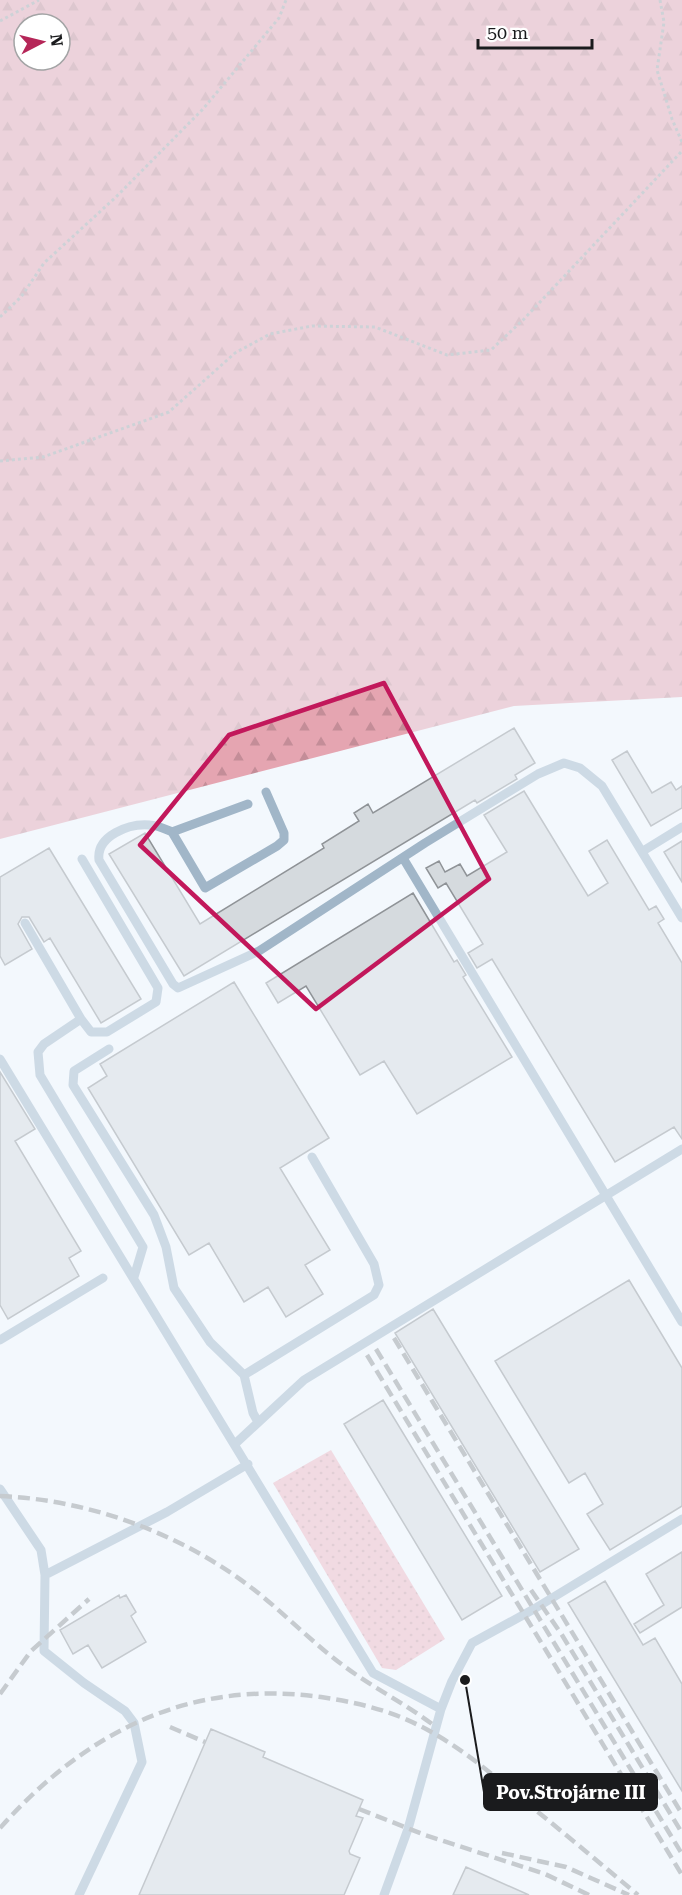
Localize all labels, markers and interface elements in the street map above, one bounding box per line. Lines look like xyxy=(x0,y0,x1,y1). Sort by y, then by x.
north arrow xyxy=(12,12,72,72)
scale bar xyxy=(478,12,592,50)
text: 50 m xyxy=(487,22,528,43)
text: N xyxy=(46,33,67,48)
callout: Pov.Strojárne III xyxy=(484,1774,657,1810)
text: Pov.Strojárne III xyxy=(496,1782,646,1803)

